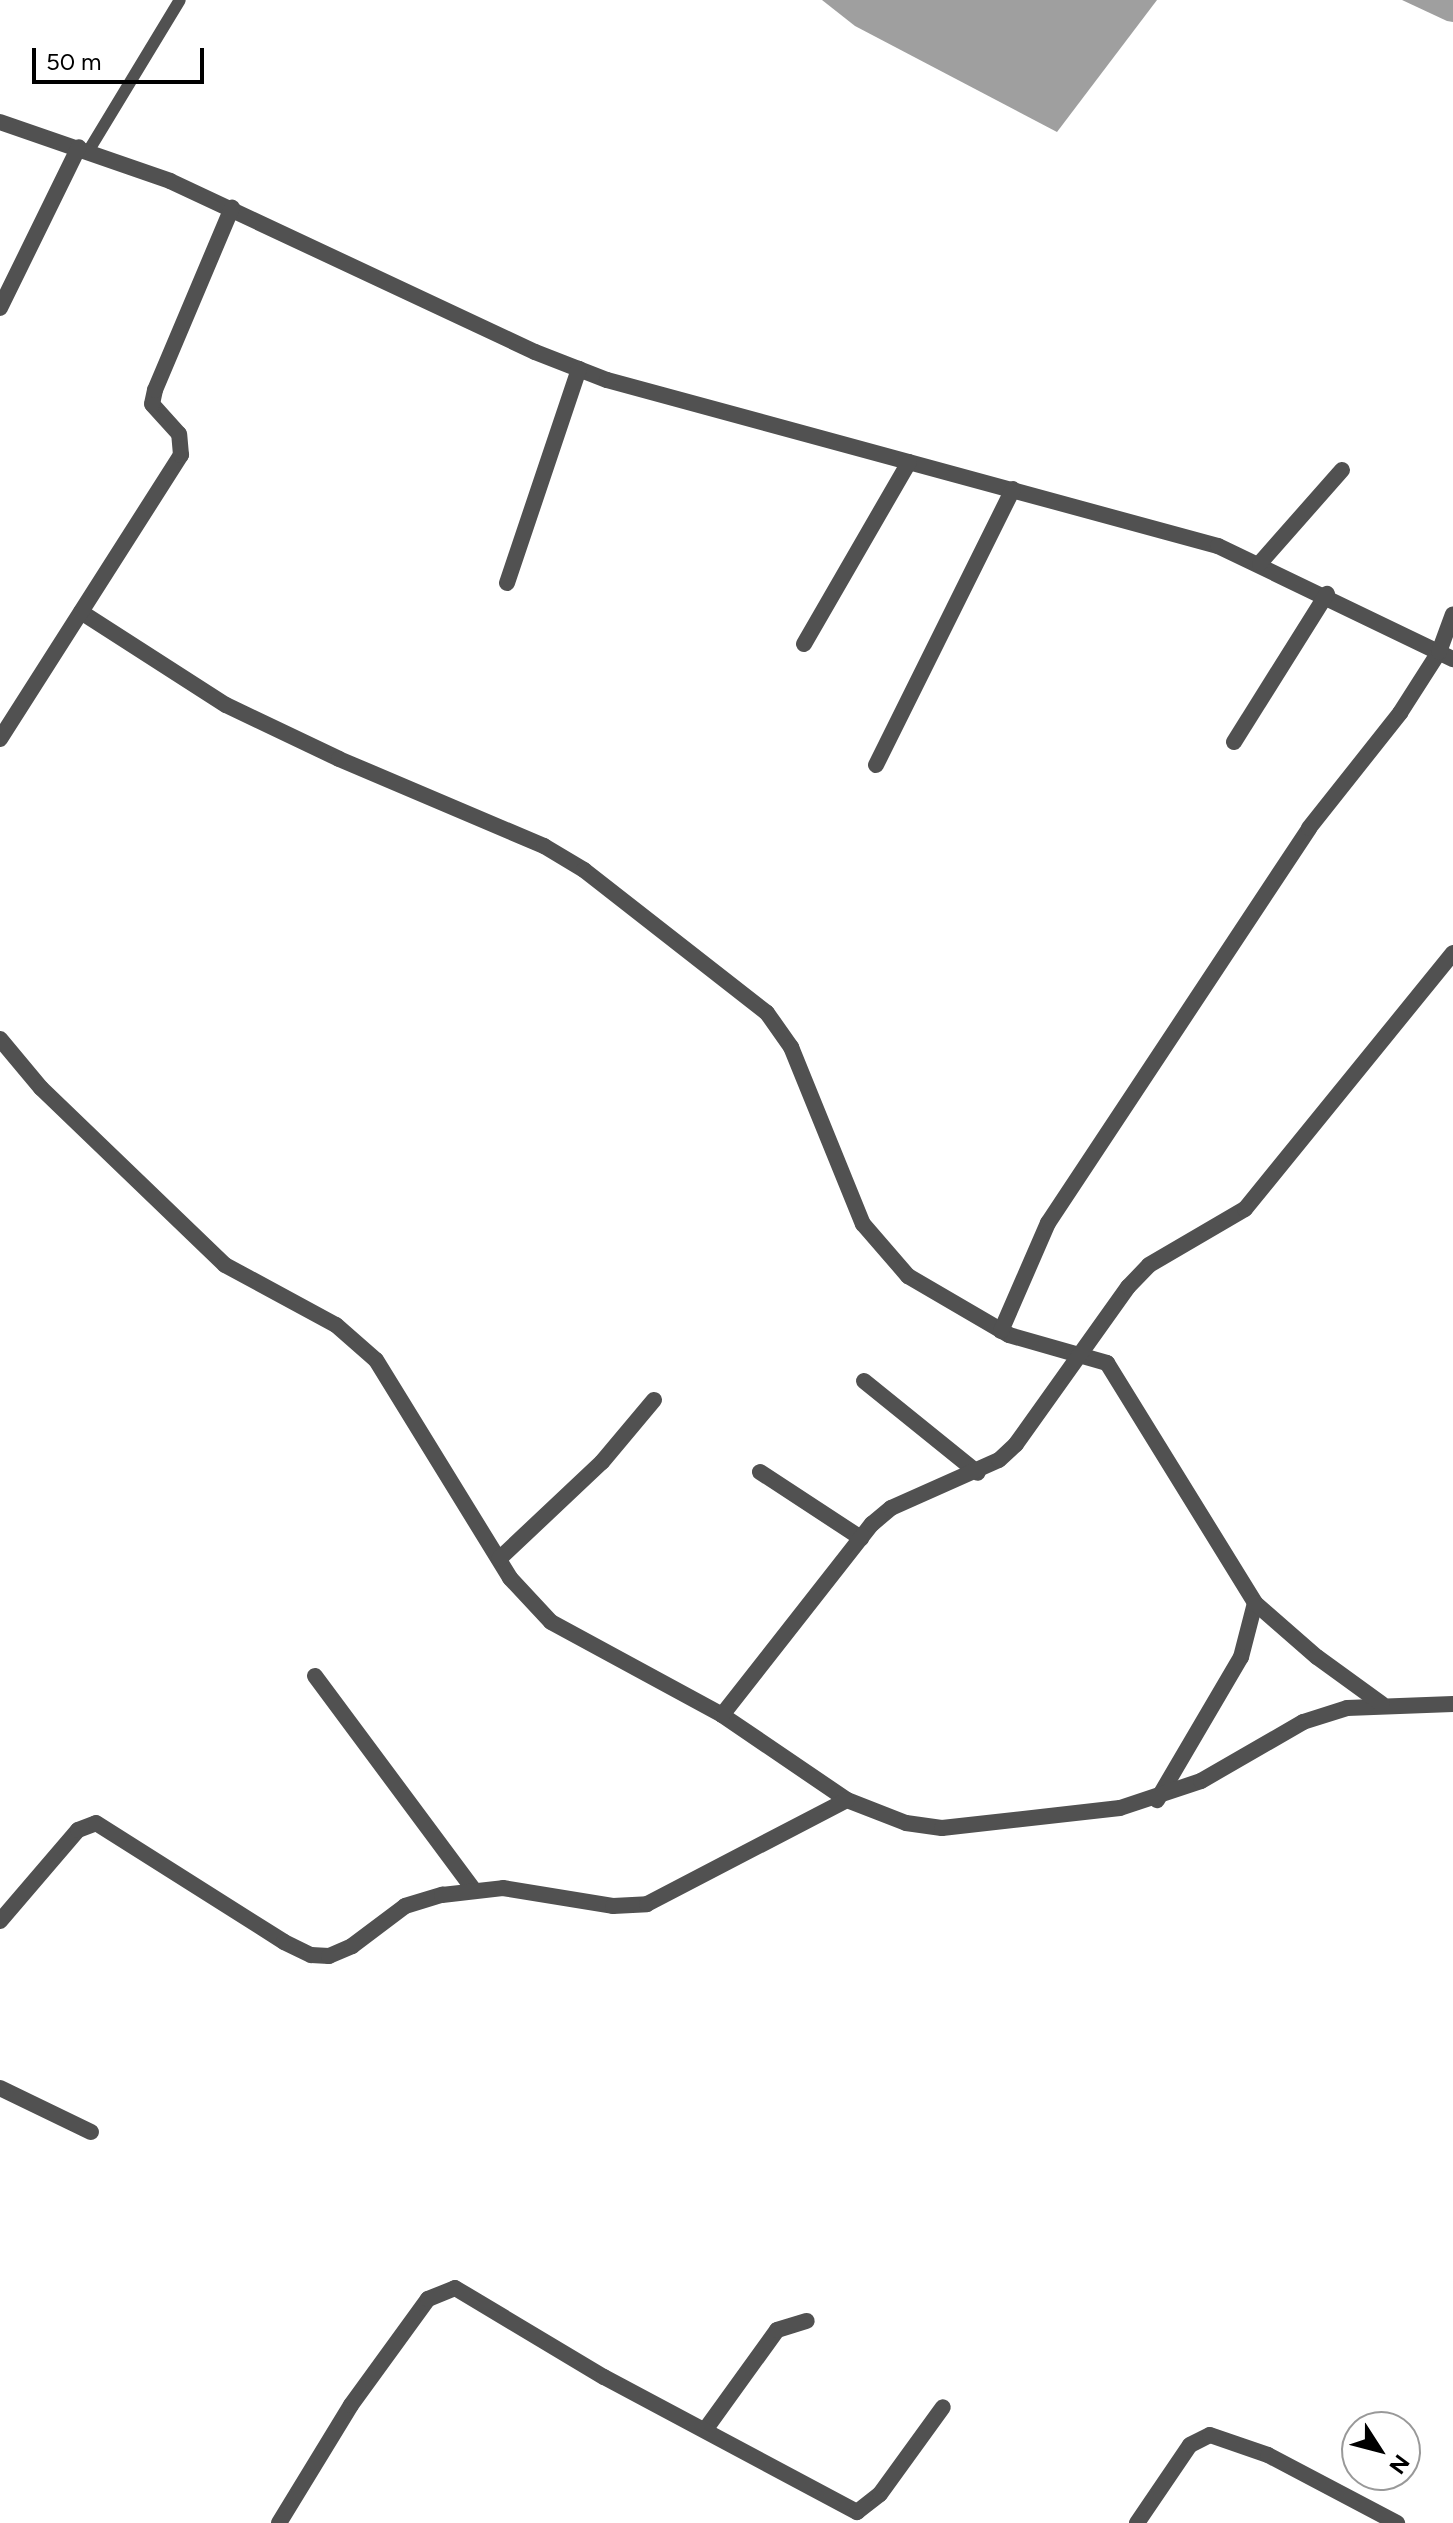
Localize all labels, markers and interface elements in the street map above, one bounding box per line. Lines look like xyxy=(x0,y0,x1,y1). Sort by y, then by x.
scale bar xyxy=(36,32,208,82)
text: 50 m xyxy=(46,47,102,76)
north arrow xyxy=(1341,2411,1421,2491)
text: N xyxy=(1383,2449,1415,2479)

